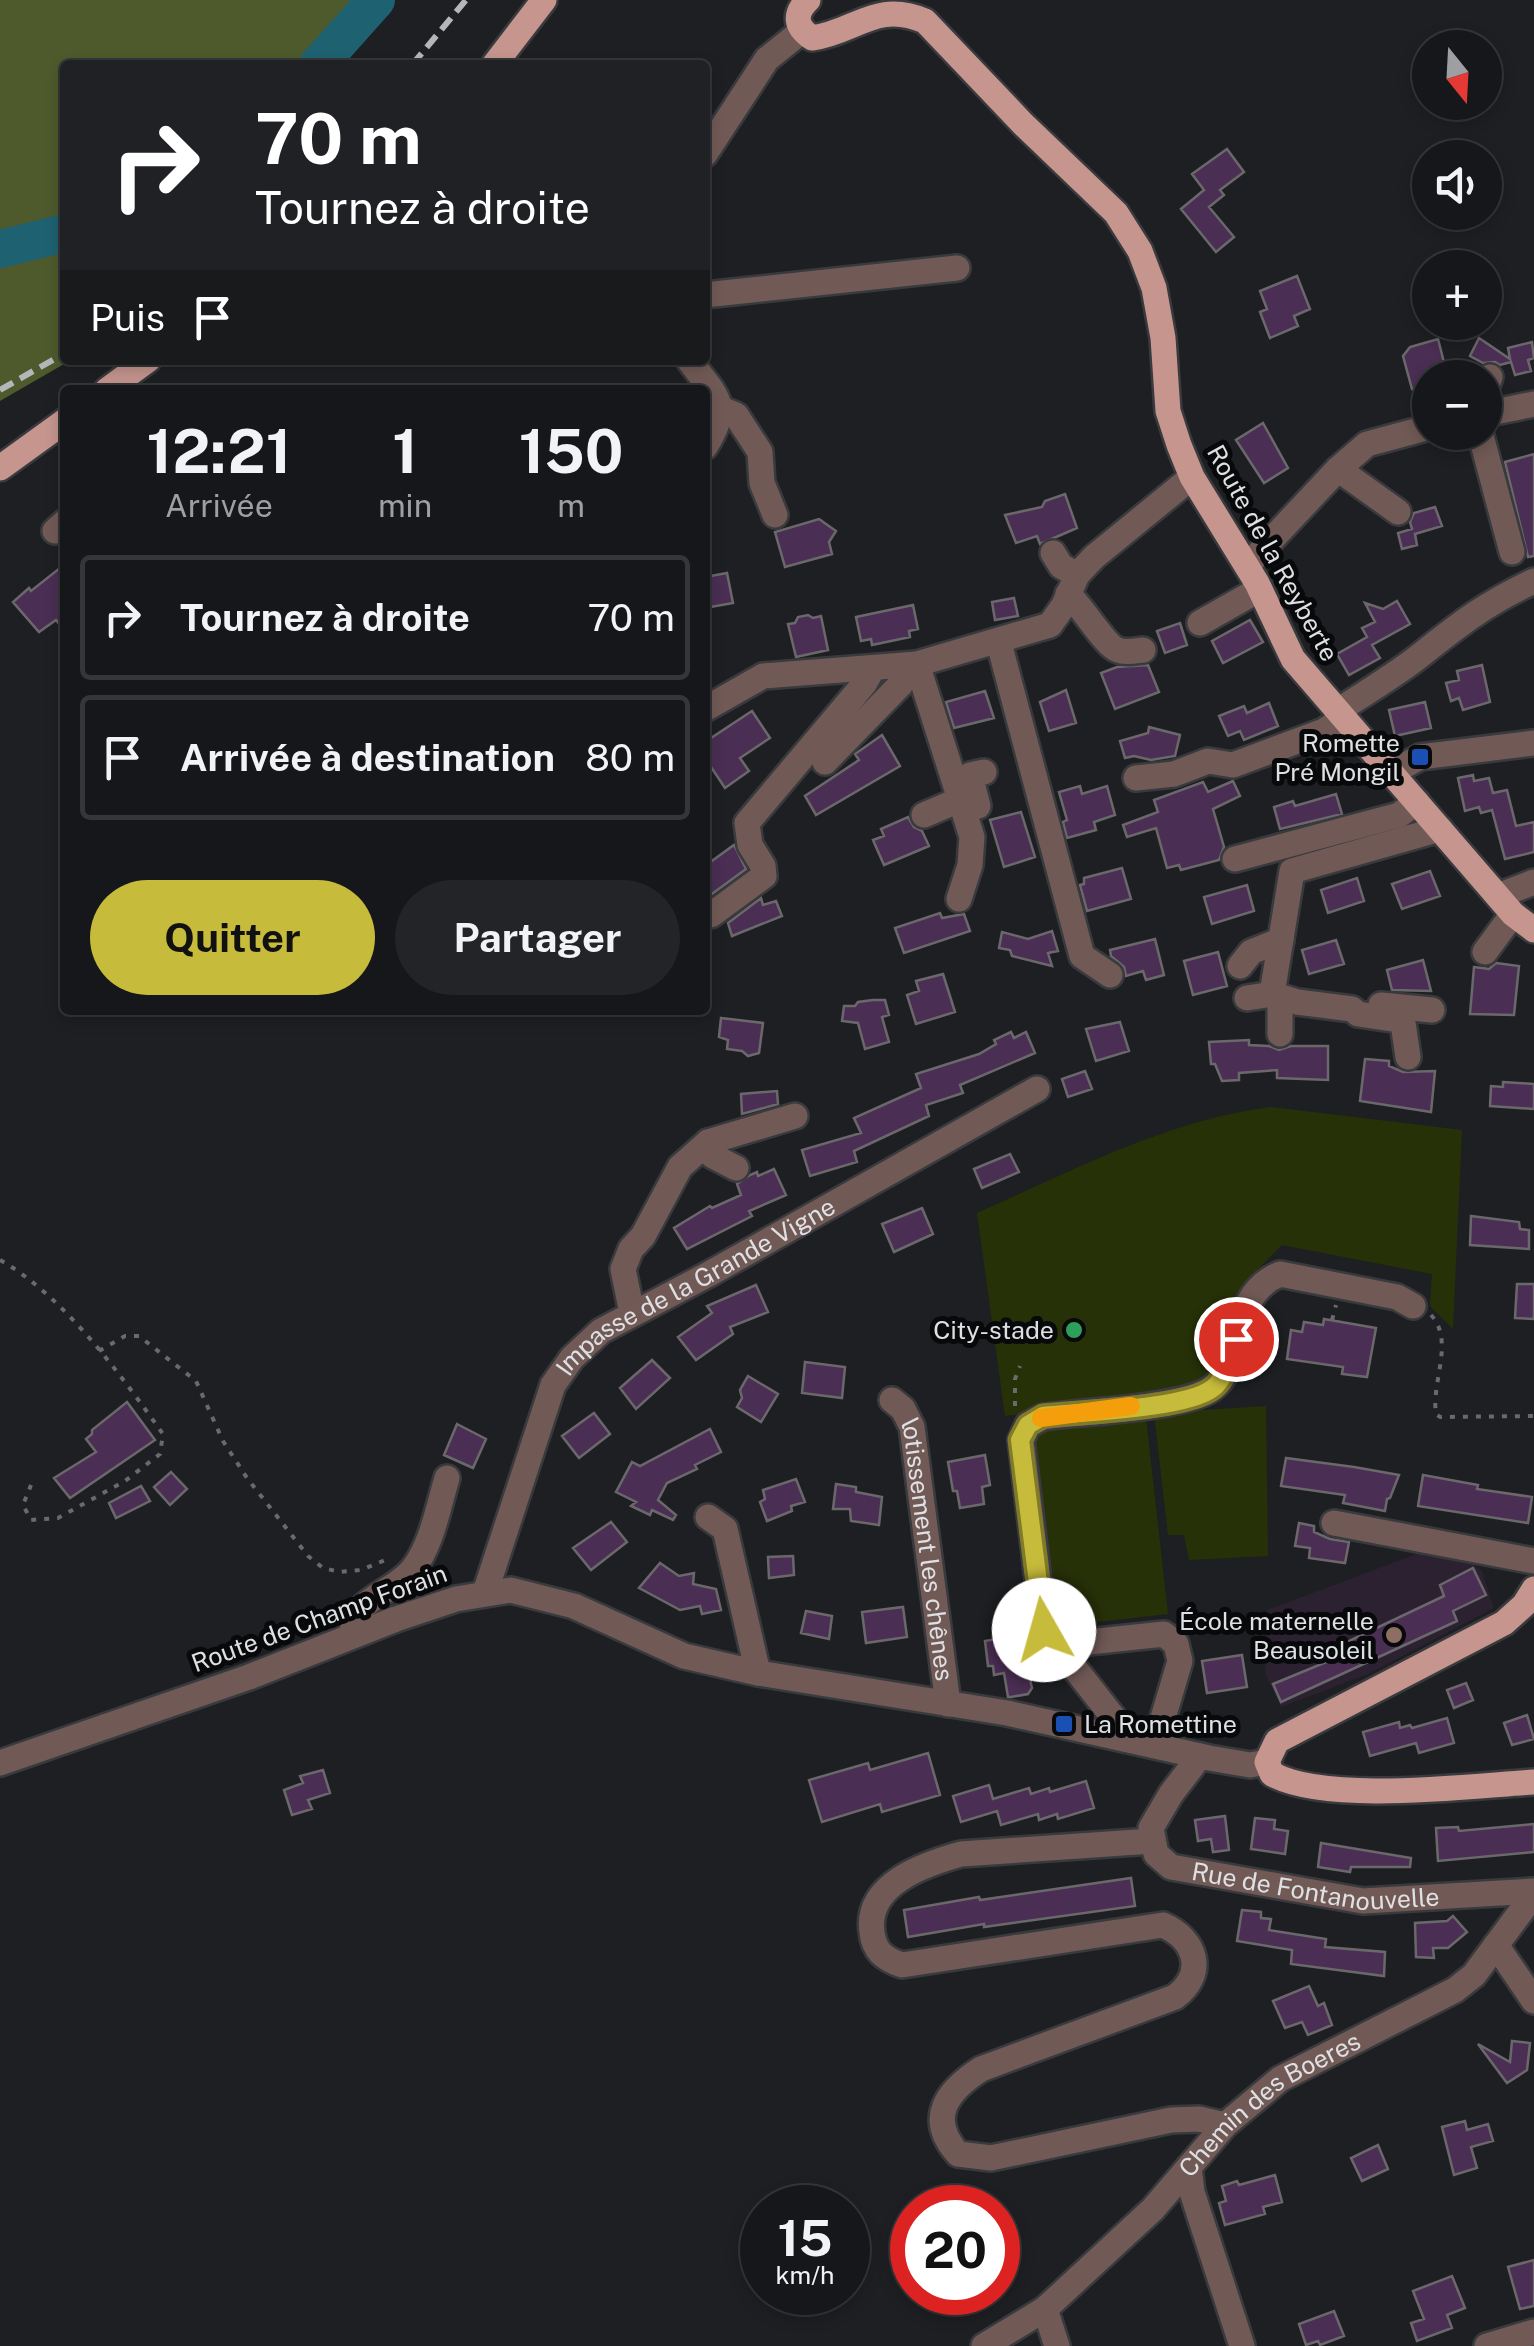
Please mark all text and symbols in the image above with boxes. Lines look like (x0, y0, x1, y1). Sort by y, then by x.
north arrow (1412, 30, 1502, 120)
map controls (1412, 30, 1502, 450)
text: 70 m (255, 97, 422, 180)
icon: right (90, 100, 220, 230)
button: sound (1412, 140, 1502, 230)
text: Tournez à droite (255, 181, 590, 234)
button: + (1412, 250, 1502, 340)
icon: arrive (185, 290, 240, 345)
text: Puis (90, 295, 165, 340)
button: − (1412, 360, 1502, 450)
text: 12:21 (146, 416, 291, 487)
text: 1 (392, 416, 418, 487)
text: 150 (519, 416, 623, 487)
street label: Route de la Reyberte (1201, 440, 1345, 666)
text: Arrivée (165, 487, 273, 524)
text: min (378, 487, 432, 524)
text: m (557, 487, 585, 524)
icon: right (95, 590, 150, 645)
text: Tournez à droite (180, 595, 470, 640)
text: 70 m (588, 595, 675, 640)
place label: Romette Pré Mongil (1274, 728, 1400, 787)
icon: arrive (95, 730, 150, 785)
text: Arrivée à destination (180, 735, 555, 780)
text: 80 m (585, 735, 675, 780)
marker: Romette Pré Mongil (1409, 746, 1431, 768)
button: Quitter (90, 880, 375, 995)
button: Partager (395, 880, 680, 995)
street label: Impasse de la Grande Vigne (549, 1191, 840, 1381)
pin (1194, 1297, 1279, 1382)
icon: arrive (1209, 1312, 1264, 1367)
place label: City-stade (933, 1315, 1054, 1345)
marker: City-stade (1063, 1319, 1085, 1341)
street label: lotissement les chênes (895, 1413, 960, 1682)
street label: Route de Champ Forain (187, 1558, 451, 1678)
position arrow (992, 1578, 1096, 1682)
place label: École maternelle Beausoleil (1179, 1606, 1374, 1665)
marker: École maternelle Beausoleil (1383, 1624, 1405, 1646)
place label: La Romettine (1084, 1709, 1237, 1739)
marker: La Romettine (1053, 1713, 1075, 1735)
street label: Rue de Fontanouvelle (1190, 1856, 1440, 1917)
street label: Chemin des Boeres (1172, 2026, 1365, 2183)
speed limit sign: 20 (890, 2185, 1020, 2315)
text: 15 (777, 2208, 833, 2267)
text: km/h (776, 2260, 834, 2290)

